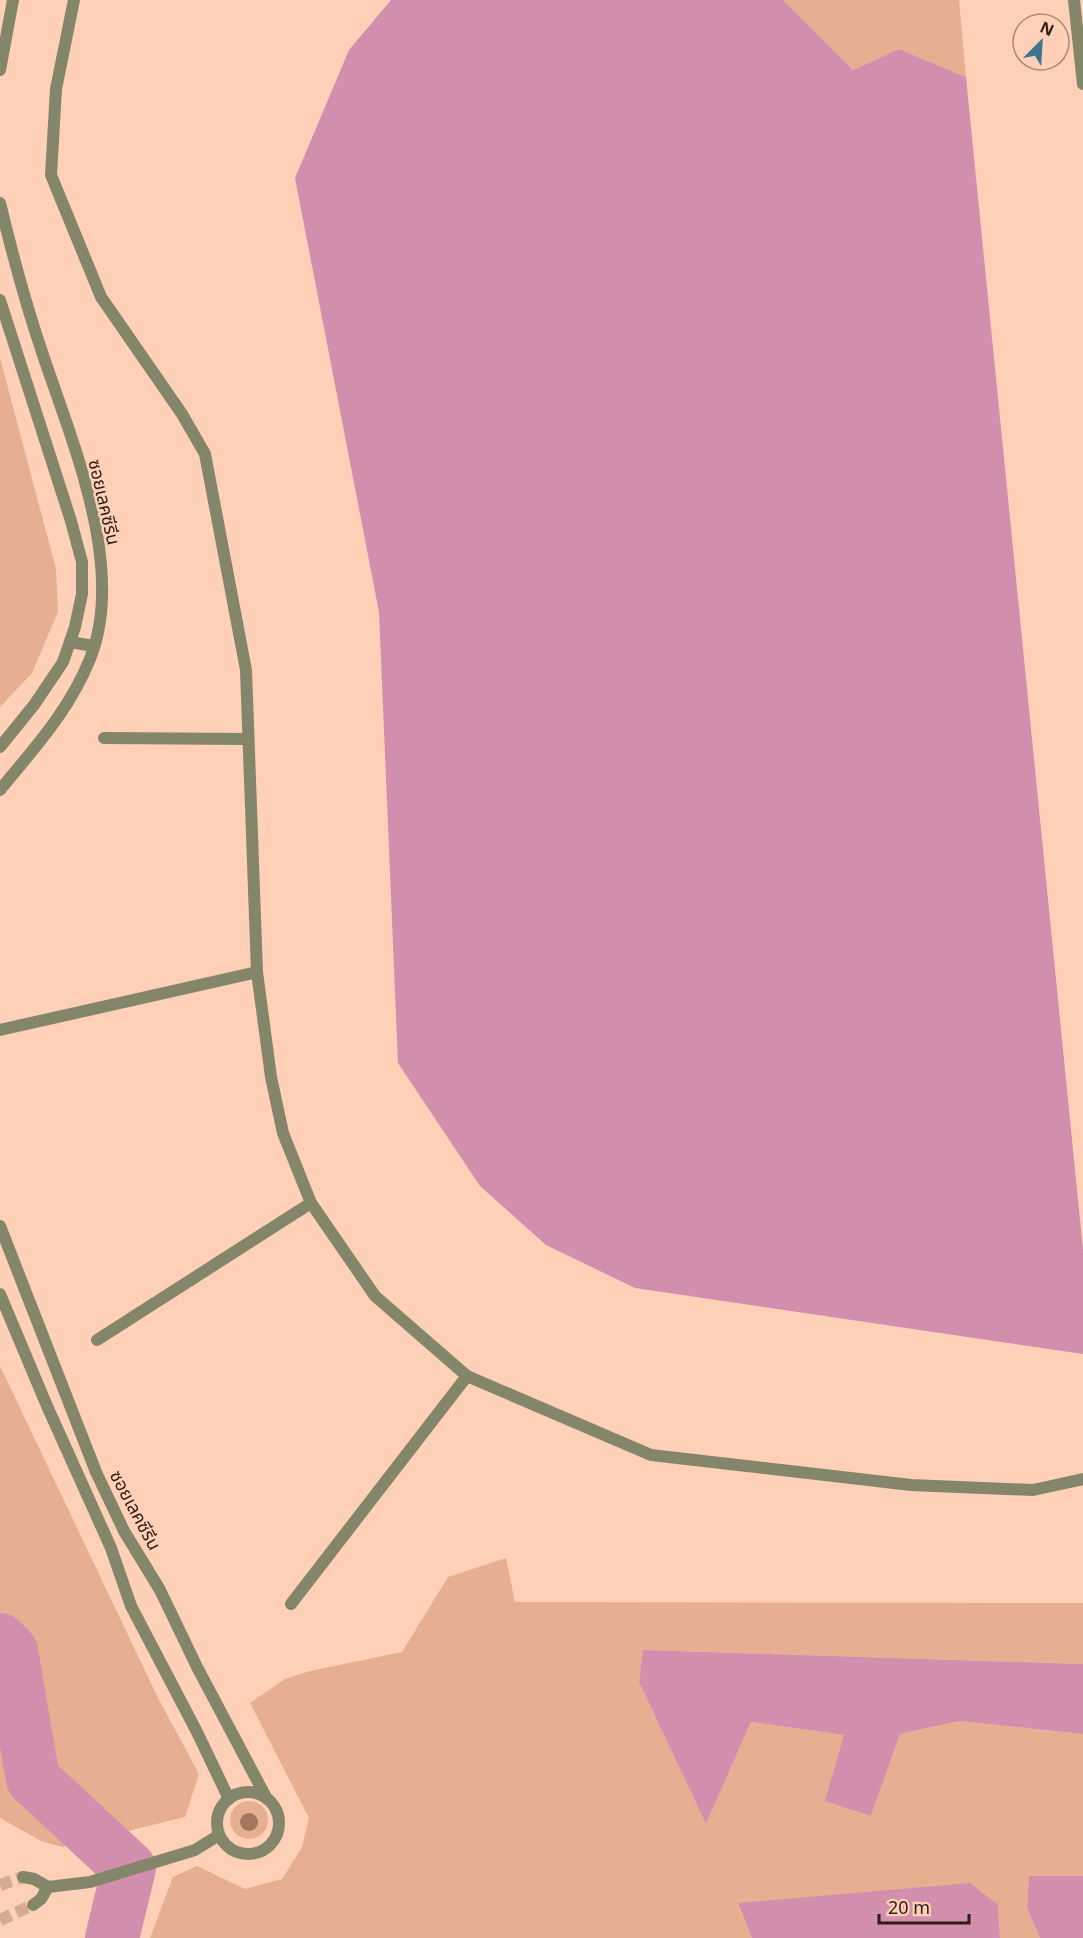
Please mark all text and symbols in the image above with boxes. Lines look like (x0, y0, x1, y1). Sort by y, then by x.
north arrow (1011, 12, 1071, 72)
text: N (1037, 16, 1058, 41)
street label: ซอยเลคซีรีน (83, 457, 127, 547)
street label: ซอยเลคซีรีน (105, 1466, 167, 1554)
scale bar (879, 1887, 969, 1925)
text: 20 m (888, 1895, 930, 1919)

